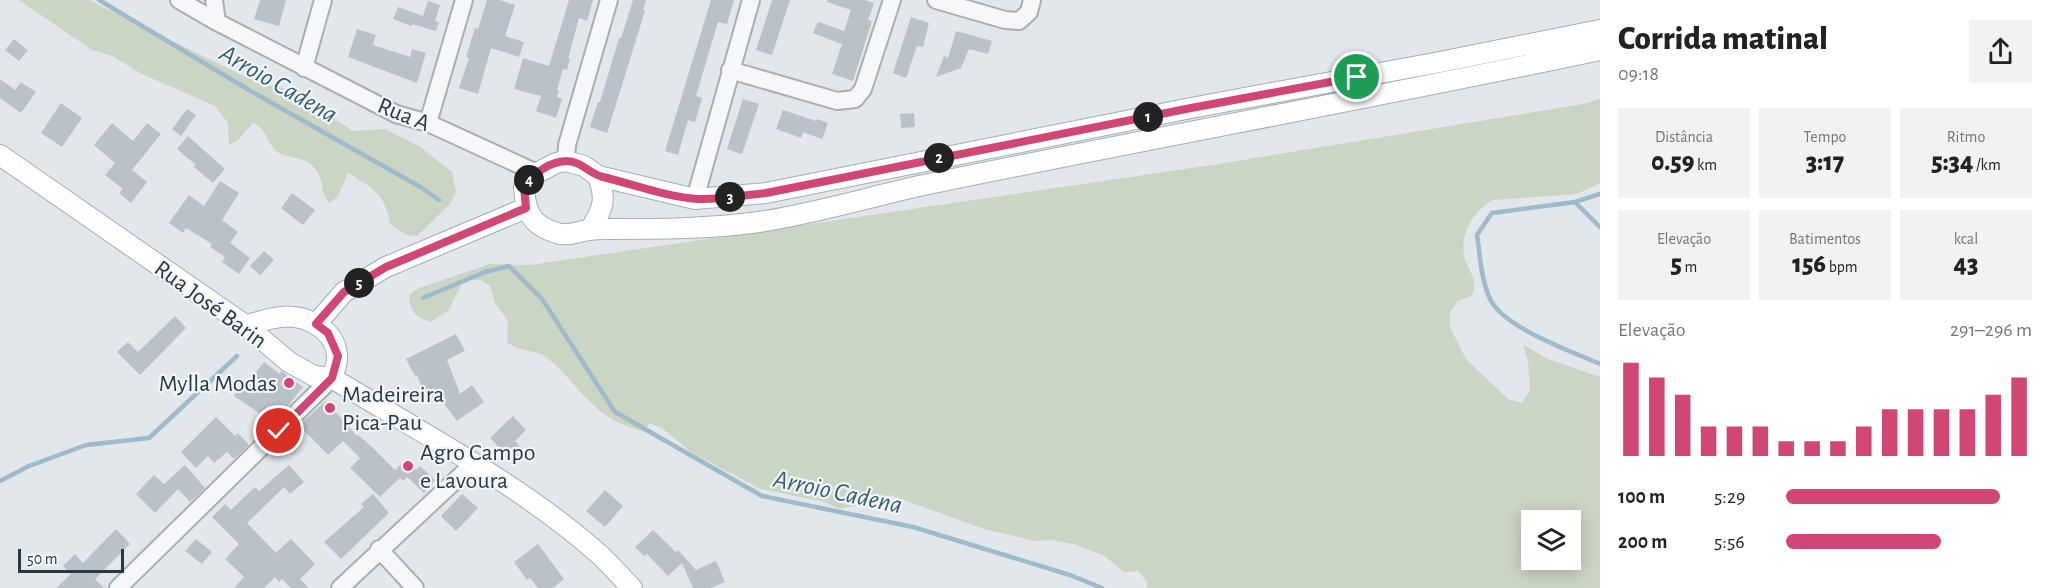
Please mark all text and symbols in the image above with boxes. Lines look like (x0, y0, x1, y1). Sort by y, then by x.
button: share (1969, 20, 2032, 83)
text: Corrida matinal (1618, 23, 1828, 56)
water label: Arroio Cadena (215, 39, 342, 128)
pin (1331, 51, 1382, 102)
icon: arrive (1340, 60, 1373, 93)
text: 09:18 (1618, 64, 1659, 84)
street label: Rua A (374, 94, 433, 136)
pin: 1 (1133, 102, 1163, 132)
text: 1 (1145, 109, 1151, 125)
text: Distância (1655, 129, 1713, 145)
text: Tempo (1804, 129, 1846, 145)
text: Ritmo (1947, 129, 1985, 145)
pin: 2 (924, 143, 954, 173)
text: 0.59 (1651, 149, 1694, 175)
text: 3:17 (1806, 149, 1844, 175)
text: 5:34 (1931, 149, 1973, 175)
text: 2 (935, 150, 943, 166)
text: km (1694, 157, 1717, 173)
text: /km (1973, 157, 2001, 173)
pin: 4 (514, 165, 544, 195)
text: 4 (525, 172, 533, 188)
pin: 3 (715, 182, 745, 212)
text: 3 (727, 189, 733, 205)
text: Elevação (1657, 231, 1711, 247)
text: Batimentos (1789, 231, 1861, 247)
text: kcal (1954, 231, 1978, 247)
text: 5 (1671, 251, 1682, 277)
text: 156 (1792, 251, 1826, 277)
text: 43 (1954, 251, 1978, 277)
street label: Rua José Barin (150, 256, 271, 353)
text: m (1682, 259, 1697, 275)
text: bpm (1826, 259, 1858, 275)
pin: 5 (344, 268, 374, 298)
text: 5 (356, 275, 362, 291)
text: Elevação (1618, 320, 1686, 340)
text: 291–296 m (1950, 320, 2032, 340)
place label: Mylla Modas (159, 372, 277, 396)
marker: Mylla Modas (282, 376, 296, 390)
place label: Madeireira Pica-Pau (342, 383, 444, 435)
marker: Madeireira Pica-Pau (323, 401, 337, 415)
pin (253, 405, 304, 456)
icon: check (262, 414, 295, 447)
place label: Agro Campo e Lavoura (420, 441, 536, 493)
marker: Agro Campo e Lavoura (401, 459, 415, 473)
water label: Arroio Cadena (770, 465, 904, 518)
text: 100 m (1618, 487, 1665, 507)
text: 5:29 (1714, 487, 1745, 507)
map controls (1521, 510, 1581, 570)
button: layers (1521, 510, 1581, 570)
text: 200 m (1618, 532, 1667, 552)
text: 5:56 (1714, 532, 1745, 552)
scale bar (18, 546, 124, 574)
text: 50 m (27, 551, 58, 567)

